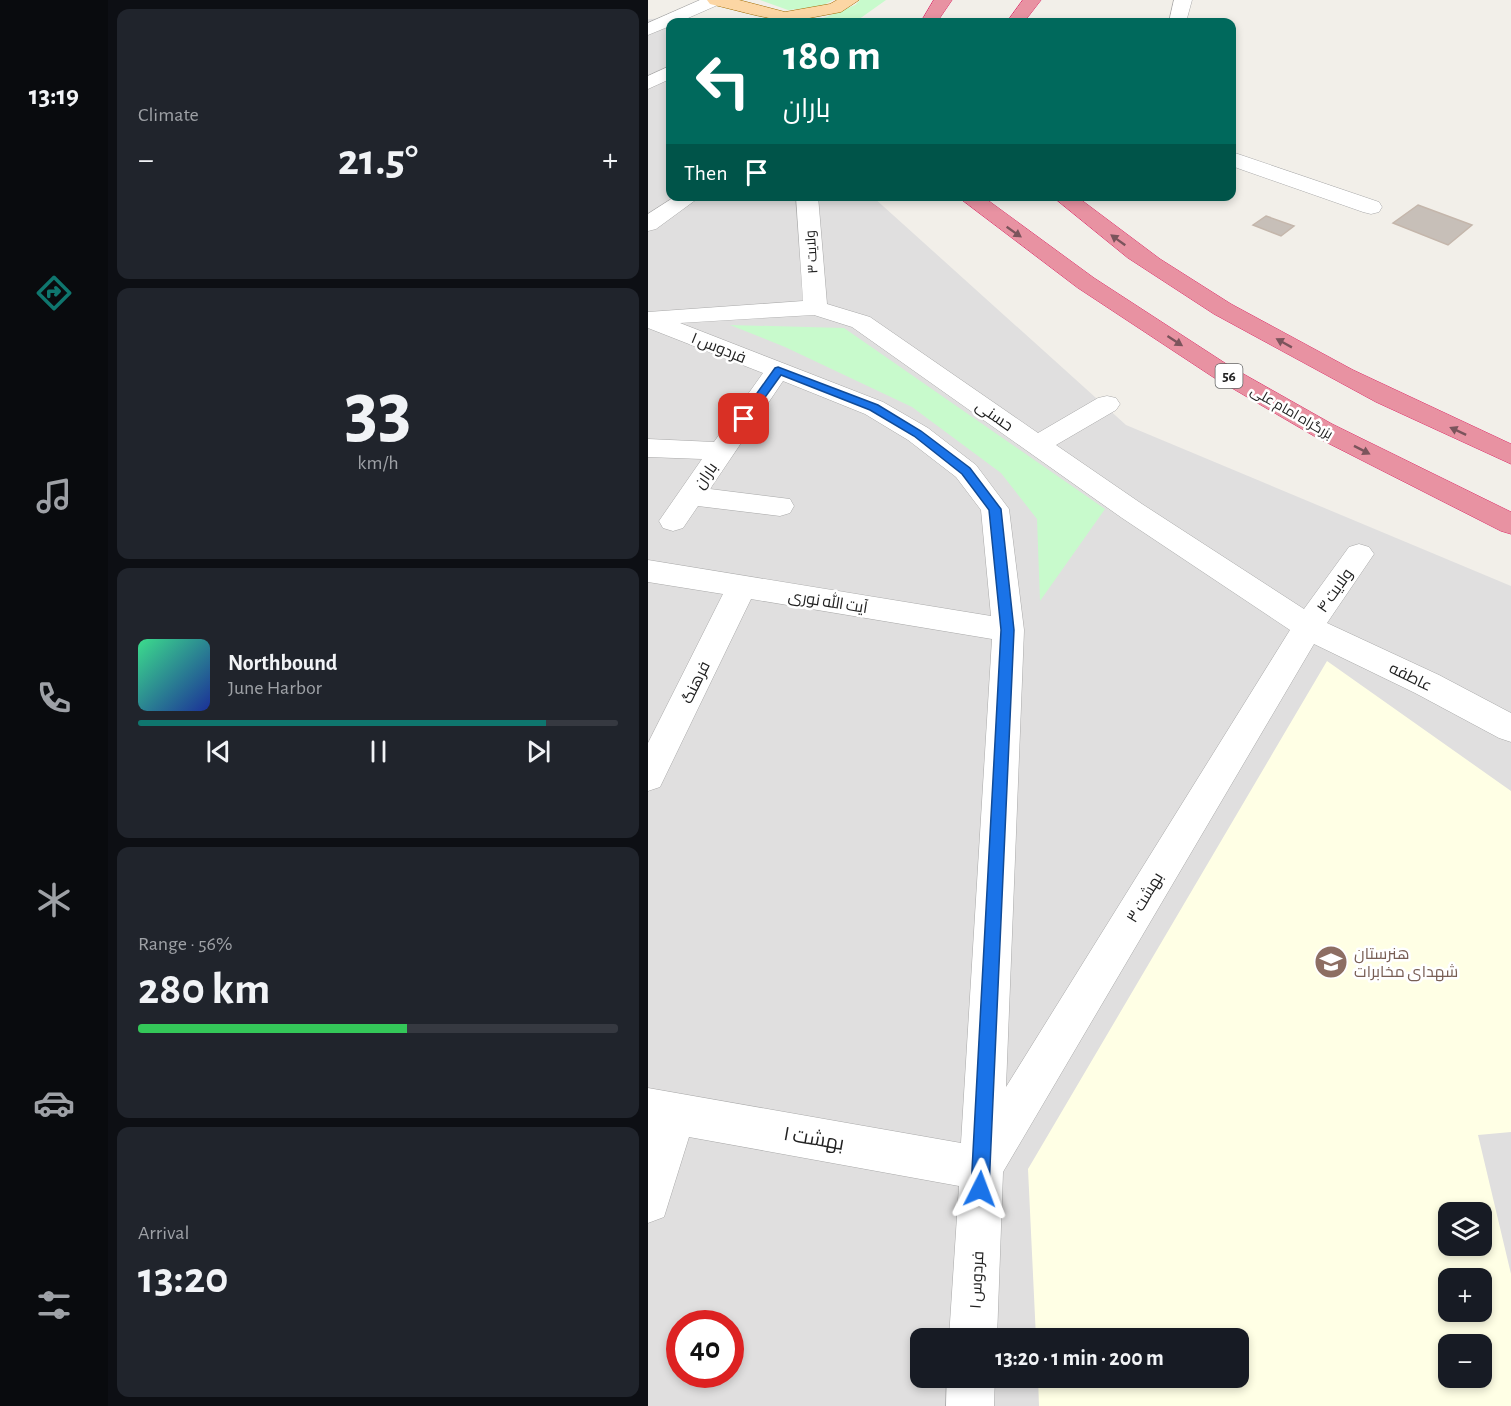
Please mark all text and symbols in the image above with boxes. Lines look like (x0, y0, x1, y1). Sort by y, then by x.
text: 180 m (783, 35, 881, 77)
icon: left (684, 42, 762, 120)
text: 13:19 (29, 82, 79, 109)
text: باران (783, 95, 831, 122)
text: Climate (138, 105, 199, 125)
text: 21.5° (338, 138, 418, 183)
text: − (138, 144, 154, 177)
text: + (602, 144, 618, 177)
icon: arrive (740, 156, 773, 189)
text: Then (684, 162, 728, 184)
one-way arrow (1005, 226, 1021, 238)
street label: ولایت ۳ (803, 230, 821, 274)
one-way arrow (1111, 234, 1127, 246)
icon: directions (33, 272, 75, 314)
street label: فردوس ۱ (688, 330, 748, 368)
one-way arrow (1167, 335, 1183, 346)
one-way arrow (1275, 338, 1292, 348)
road number: 56 (1216, 364, 1242, 388)
text: 33 (344, 373, 412, 451)
street label: بزرگراه امام علی (1247, 384, 1335, 444)
pin (718, 393, 769, 444)
street label: حسنی (972, 397, 1016, 436)
icon: arrive (727, 402, 760, 435)
one-way arrow (1449, 426, 1466, 435)
one-way arrow (1353, 445, 1370, 454)
text: km/h (357, 453, 399, 473)
street label: باران (691, 459, 722, 493)
icon: music (33, 475, 75, 517)
street label: ولایت ۴ (1314, 566, 1356, 616)
street label: آیت الله نوری (787, 585, 870, 618)
text: Northbound (228, 652, 337, 674)
street label: فرهنگ (679, 659, 714, 707)
street label: عاطفه (1387, 660, 1435, 694)
icon: phone (33, 677, 75, 719)
text: June Harbor (228, 678, 322, 698)
icon: previous (202, 735, 235, 768)
icon: pause (362, 735, 395, 768)
icon: next (522, 735, 555, 768)
street label: بهشت ۳ (1123, 869, 1168, 926)
icon: climate (33, 879, 75, 921)
text: Range · 56% (138, 934, 232, 954)
school or university icon: هنرستان شهدای مخابرات (1313, 944, 1349, 980)
place label: هنرستان شهدای مخابرات (1354, 946, 1458, 982)
text: 280 km (138, 967, 270, 1012)
icon: car (33, 1082, 75, 1124)
street label: بهشت ۱ (781, 1124, 846, 1156)
position arrow (948, 1157, 1012, 1221)
map controls (1438, 1202, 1492, 1388)
button: layers (1438, 1202, 1492, 1256)
text: Arrival (138, 1223, 189, 1243)
street label: فردوس ۱ (967, 1251, 989, 1310)
text: 13:20 (138, 1256, 229, 1301)
button: + (1438, 1268, 1492, 1322)
icon: filters (33, 1284, 75, 1326)
speed limit sign: 40 (666, 1310, 744, 1388)
button: − (1438, 1334, 1492, 1388)
text: 13:20 · 1 min · 200 m (995, 1347, 1164, 1369)

